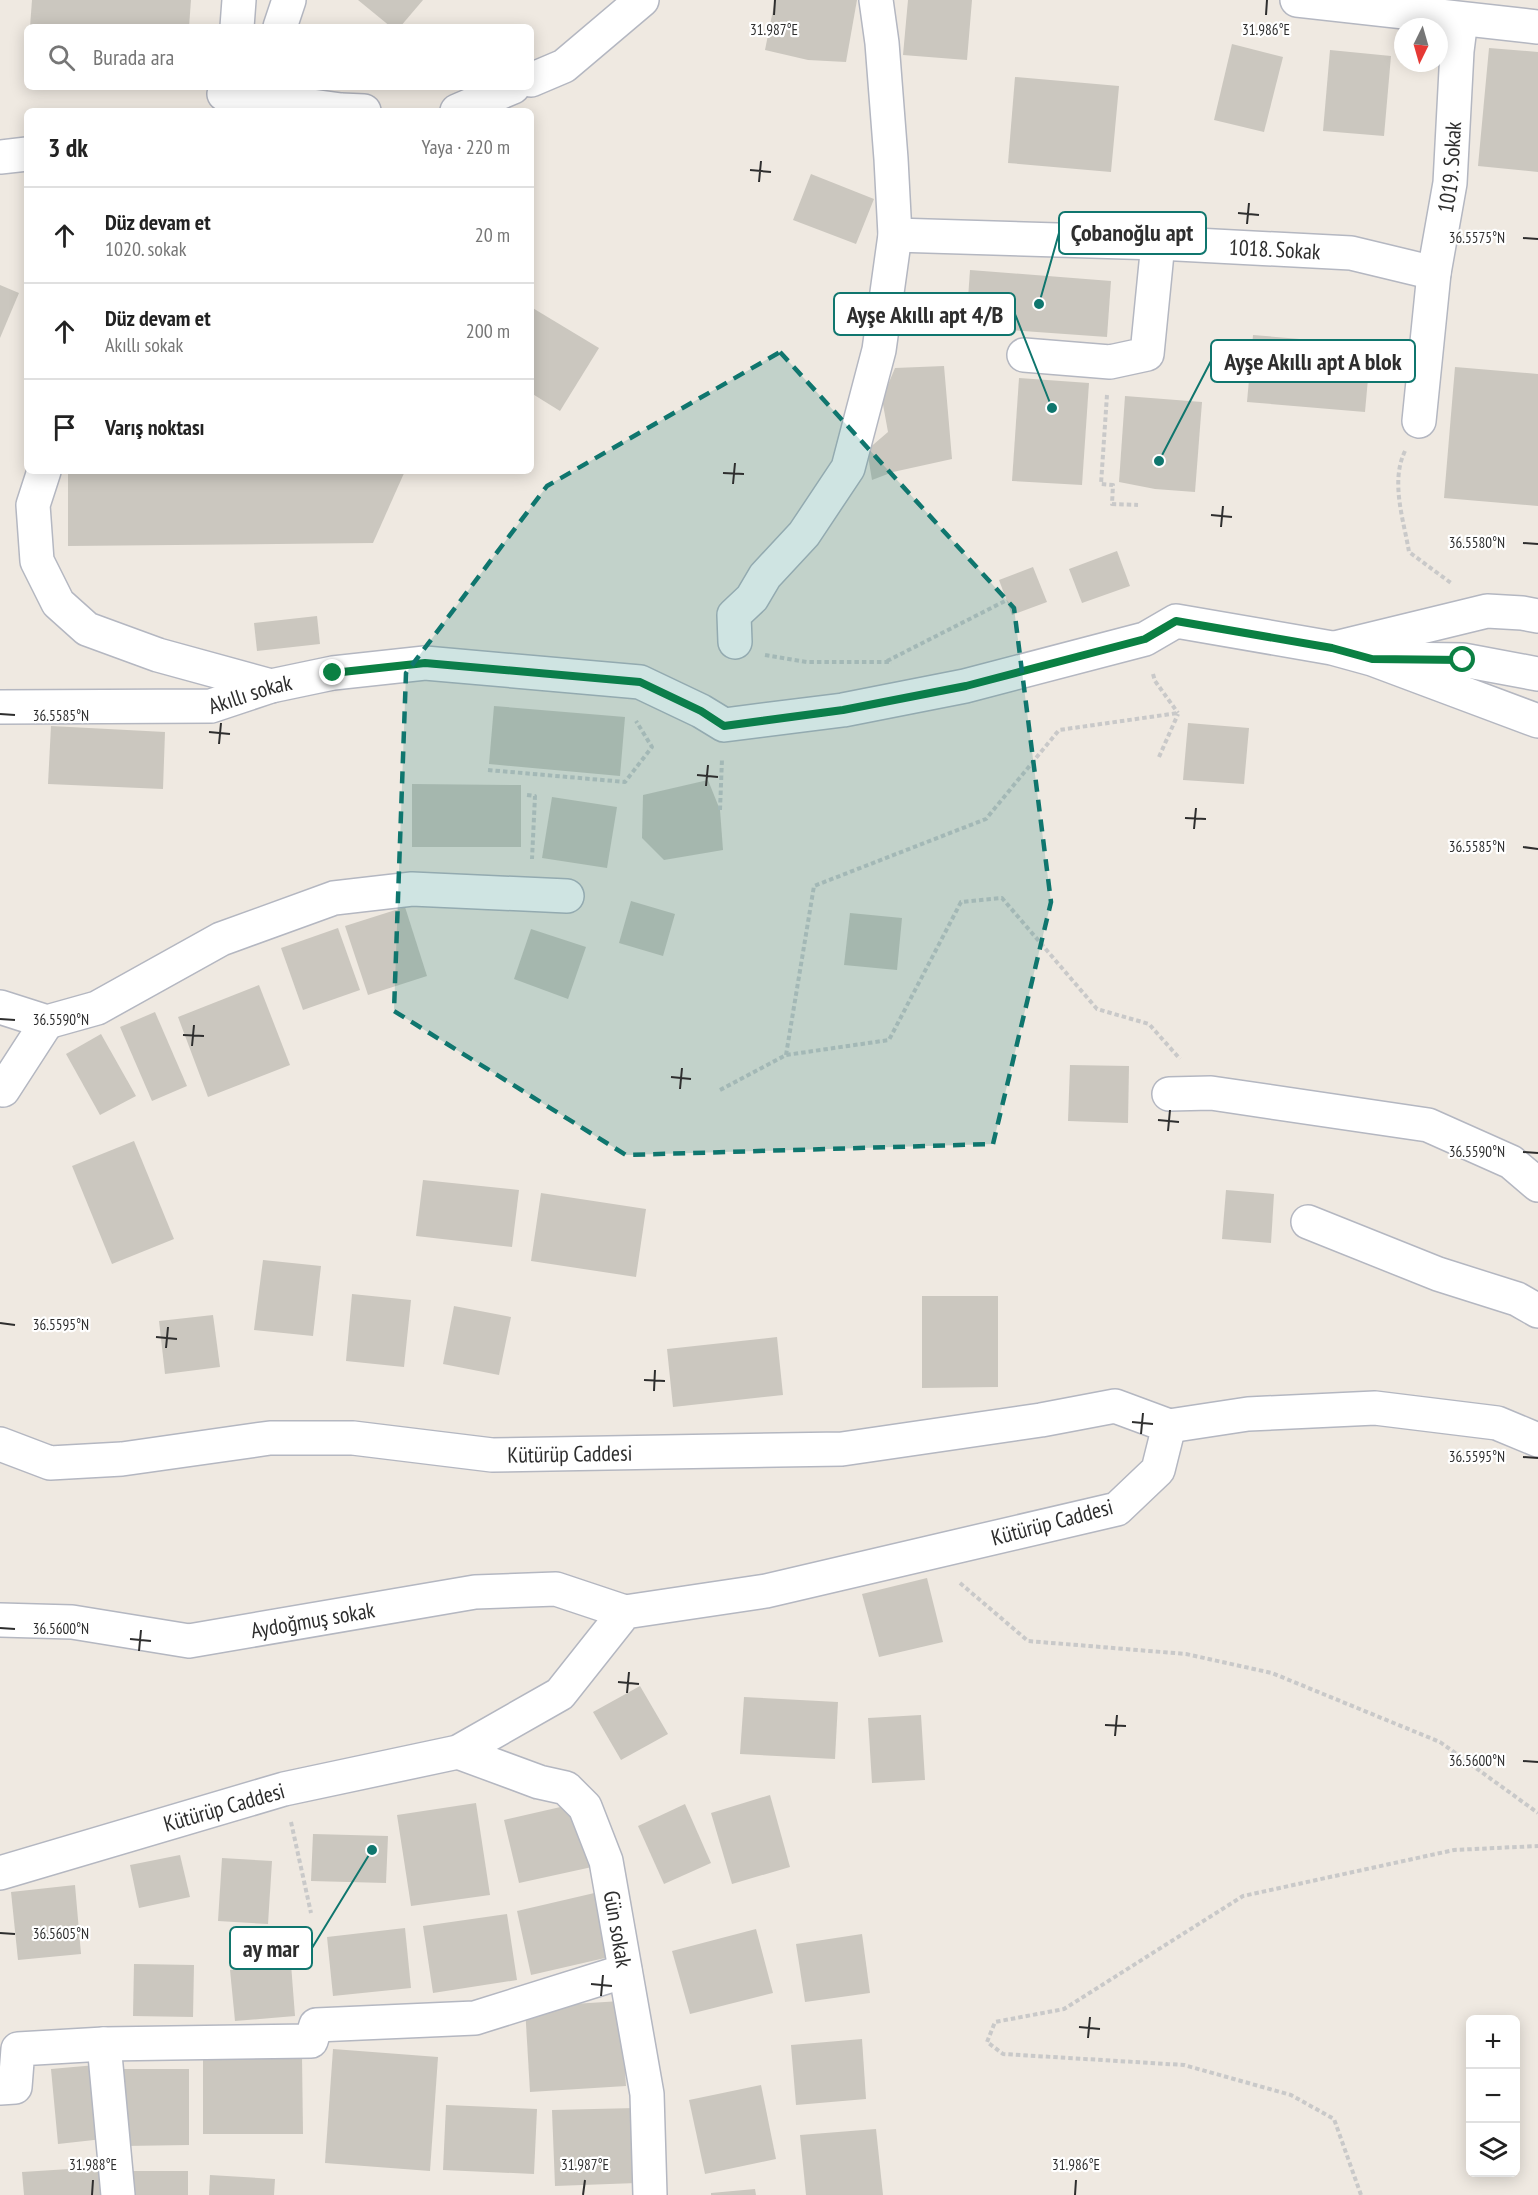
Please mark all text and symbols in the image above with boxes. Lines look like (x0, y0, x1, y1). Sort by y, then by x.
north arrow (1394, 18, 1448, 72)
text: 31.987°E (750, 20, 798, 39)
text: 31.986°E (1242, 20, 1290, 39)
search box (24, 24, 534, 90)
icon: search (45, 41, 78, 74)
text: Burada ara (93, 43, 174, 71)
street label: 1019. Sokak (1431, 120, 1467, 215)
text: 3 dk (48, 131, 88, 164)
text: Yaya · 220 m (422, 134, 510, 160)
text: Düz devam et (105, 208, 211, 236)
callout: Çobanoğlu apt (1059, 212, 1206, 254)
text: Çobanoğlu apt (1071, 217, 1193, 248)
icon: ahead (48, 219, 81, 252)
text: 20 m (475, 222, 510, 248)
text: 36.5575°N (1449, 228, 1505, 247)
street label: 1018. Sokak (1228, 233, 1322, 265)
text: 1020. sokak (105, 236, 186, 262)
callout: Ayşe Akıllı apt 4/B (834, 293, 1015, 335)
text: Ayşe Akıllı apt 4/B (846, 299, 1004, 330)
text: Düz devam et (105, 304, 211, 332)
icon: ahead (48, 315, 81, 348)
text: 200 m (466, 318, 510, 344)
text: Akıllı sokak (105, 332, 183, 358)
callout: Ayşe Akıllı apt A blok (1211, 340, 1415, 382)
text: Ayşe Akıllı apt A blok (1223, 346, 1402, 377)
icon: arrive (48, 411, 81, 444)
text: Varış noktası (105, 413, 205, 441)
text: 36.5580°N (1449, 533, 1505, 552)
route start (1449, 646, 1475, 672)
route end (319, 659, 345, 685)
street label: Akıllı sokak (205, 668, 295, 720)
text: 36.5585°N (33, 706, 89, 725)
text: 36.5585°N (1449, 837, 1505, 856)
text: 36.5590°N (33, 1010, 89, 1029)
text: 36.5590°N (1449, 1142, 1505, 1161)
text: 36.5595°N (33, 1315, 89, 1334)
street label: Kütürüp Caddesi (507, 1439, 633, 1469)
text: 36.5595°N (1449, 1447, 1505, 1466)
street label: Kütürüp Caddesi (988, 1492, 1116, 1552)
street label: Aydoğmuş sokak (248, 1595, 377, 1644)
text: 36.5600°N (33, 1619, 89, 1638)
text: 36.5600°N (1449, 1751, 1505, 1770)
street label: Kütürüp Caddesi (160, 1776, 288, 1838)
street label: Gün sokak (597, 1888, 639, 1970)
text: 36.5605°N (33, 1924, 89, 1943)
callout: ay mar (230, 1927, 312, 1969)
text: ay mar (243, 1933, 300, 1964)
map controls (1466, 2015, 1520, 2177)
button: + (1466, 2015, 1520, 2069)
button: − (1466, 2069, 1520, 2123)
button: layers (1466, 2123, 1520, 2177)
text: 31.988°E (69, 2155, 117, 2174)
text: 31.987°E (561, 2155, 609, 2174)
text: 31.986°E (1052, 2155, 1100, 2174)

